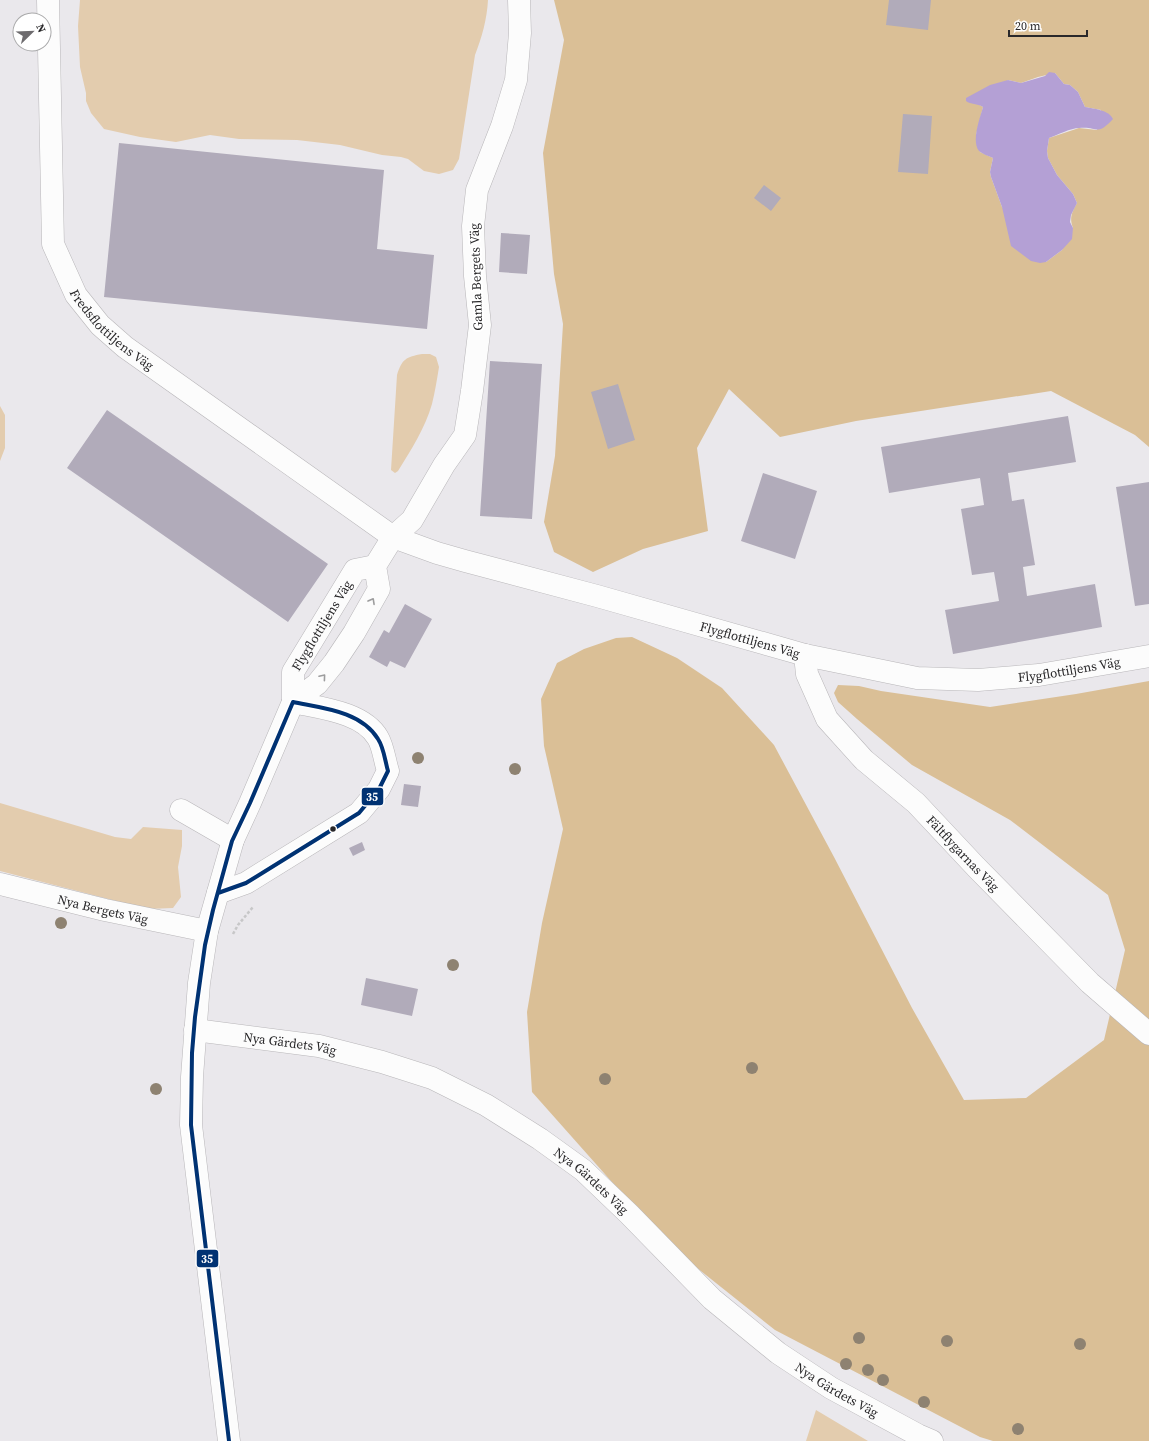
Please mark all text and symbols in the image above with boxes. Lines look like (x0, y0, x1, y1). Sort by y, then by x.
north arrow (12, 12, 52, 52)
scale bar (1009, 12, 1087, 38)
text: 20 m (1015, 18, 1041, 34)
text: N (32, 22, 49, 35)
street label: Gamla Bergets Väg (466, 223, 486, 331)
street label: Fredsflottiljens Väg (66, 286, 158, 374)
street label: Flygflottiljens Väg (287, 576, 356, 674)
one-way arrow (367, 598, 375, 605)
street label: Flygflottiljens Väg (698, 617, 803, 662)
street label: Flygflottiljens Väg (1017, 653, 1122, 685)
one-way arrow (318, 674, 325, 682)
line badge: 35 (361, 787, 384, 806)
text: 35 (366, 790, 378, 805)
street label: Fältflygarnas Väg (923, 812, 1004, 895)
unlabelled marker (328, 824, 338, 834)
street label: Nya Bergets Väg (56, 890, 150, 927)
street label: Nya Gärdets Väg (243, 1028, 339, 1059)
street label: Nya Gärdets Väg (551, 1143, 633, 1218)
line badge: 35 (196, 1249, 219, 1268)
text: 35 (201, 1252, 213, 1267)
street label: Nya Gärdets Väg (792, 1358, 882, 1421)

